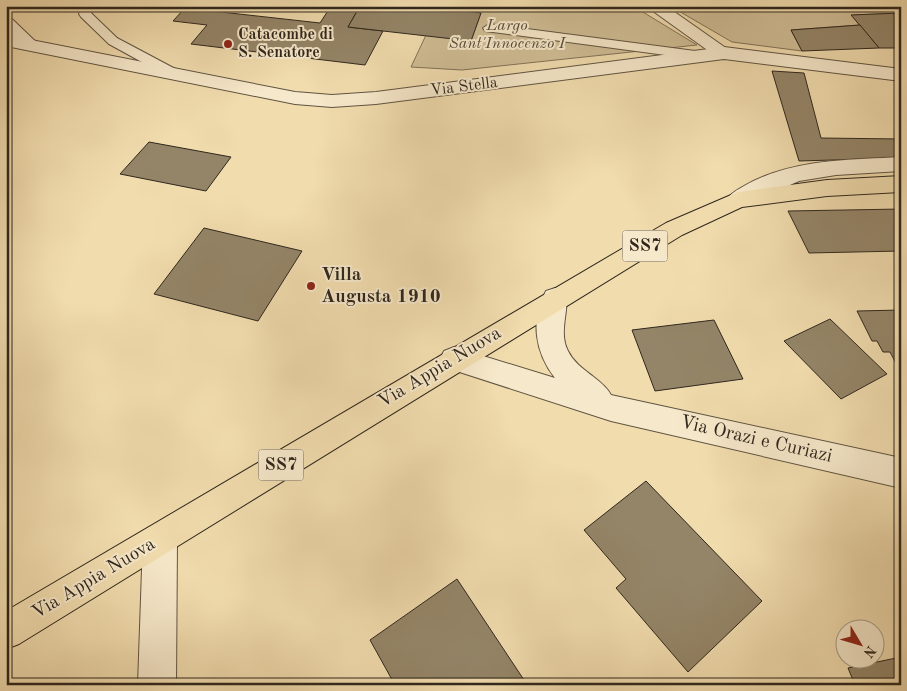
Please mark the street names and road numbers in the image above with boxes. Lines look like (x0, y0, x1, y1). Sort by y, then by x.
street label: Via Stella (429, 75, 499, 99)
road number: SS7 (622, 230, 668, 262)
street label: Via Appia Nuova (375, 324, 505, 412)
street label: Via Orazi e Curiazi (678, 413, 834, 467)
road number: SS7 (258, 450, 304, 480)
street label: Via Appia Nuova (29, 535, 159, 623)

